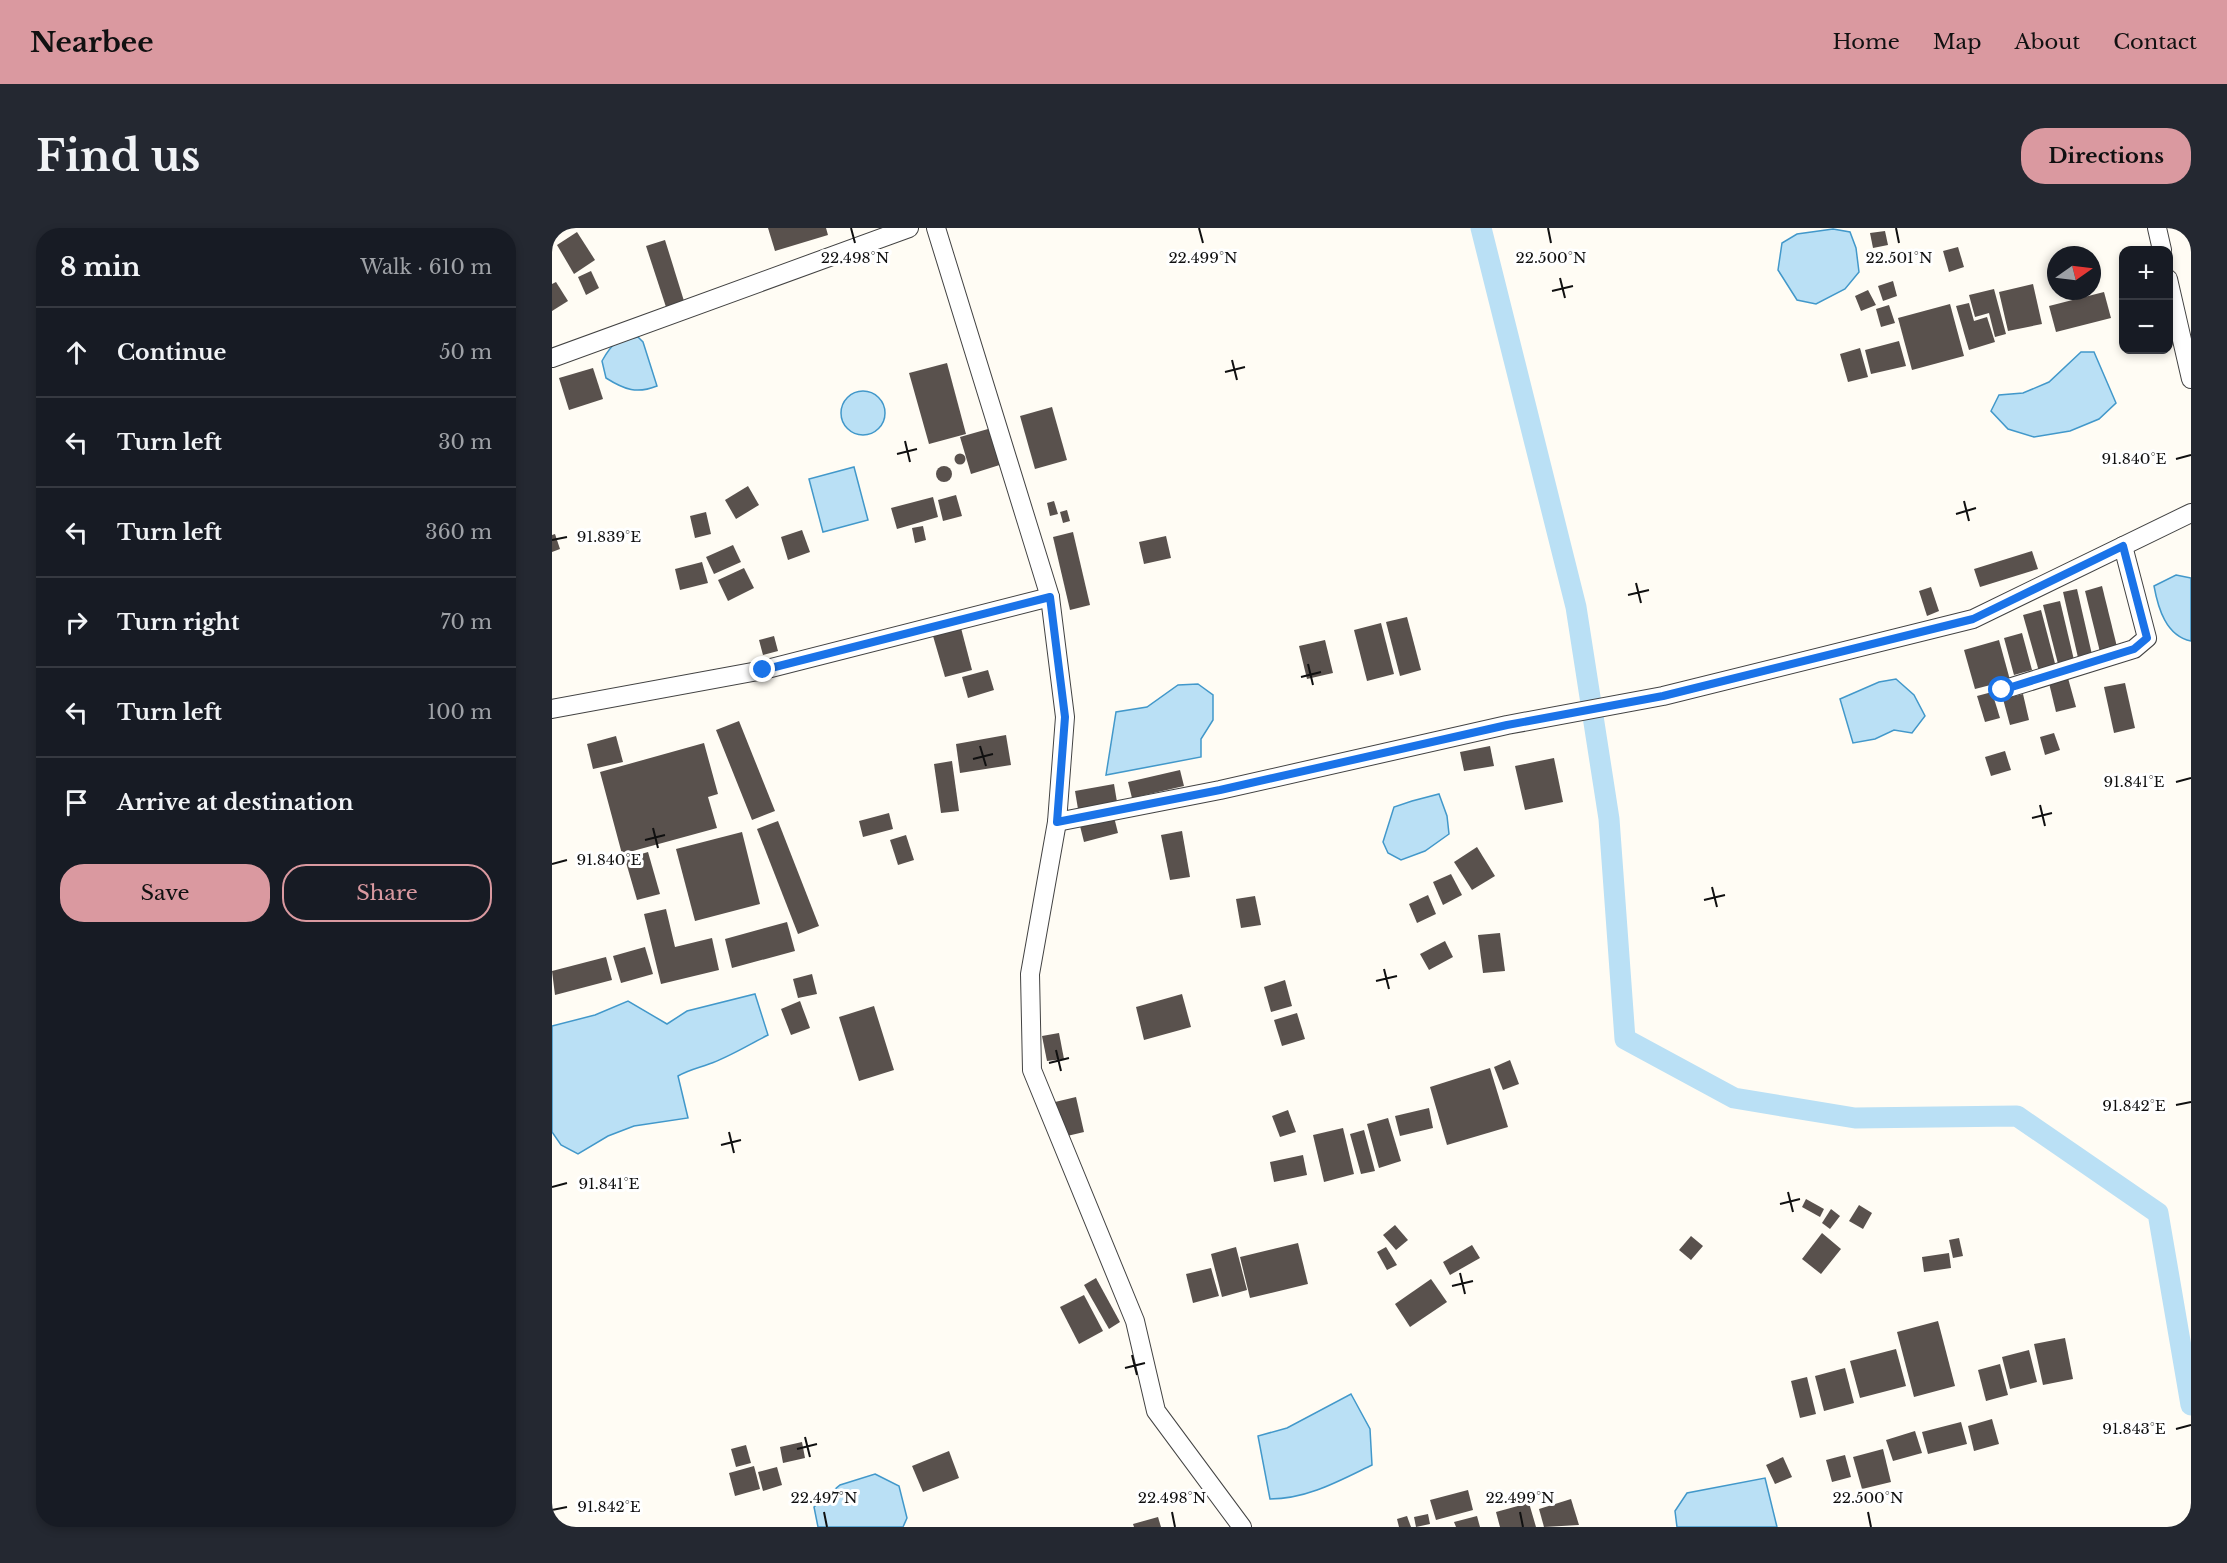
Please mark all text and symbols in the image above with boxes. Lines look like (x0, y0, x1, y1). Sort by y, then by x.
text: Nearbee (30, 25, 154, 60)
text: Home (1833, 29, 1900, 55)
text: Map (1933, 29, 1981, 55)
text: About (2014, 29, 2080, 55)
text: Contact (2113, 29, 2197, 55)
button: Directions (2021, 128, 2191, 184)
text: Find us (36, 130, 200, 182)
north arrow (2047, 246, 2101, 300)
map controls (2119, 246, 2173, 354)
button: + (2119, 246, 2173, 300)
text: 22.498°N (821, 248, 889, 267)
text: 22.499°N (1168, 248, 1238, 267)
text: 22.500°N (1515, 248, 1587, 267)
text: 22.501°N (1865, 248, 1933, 267)
text: 8 min (60, 251, 140, 283)
text: Walk · 610 m (360, 255, 492, 279)
button: − (2119, 300, 2173, 354)
icon: ahead (60, 336, 93, 369)
text: Continue (117, 339, 226, 366)
text: 50 m (439, 340, 492, 364)
icon: left (60, 426, 93, 459)
text: Turn left (117, 429, 222, 456)
text: 30 m (438, 430, 492, 454)
text: 91.840°E (2102, 449, 2167, 468)
icon: left (60, 516, 93, 549)
text: Turn left (117, 519, 222, 546)
text: 360 m (425, 520, 492, 544)
text: 91.839°E (577, 527, 641, 546)
icon: right (60, 606, 93, 639)
text: Turn right (117, 609, 239, 636)
text: 70 m (440, 610, 492, 634)
route end (749, 656, 775, 682)
route start (1988, 676, 2014, 702)
icon: left (60, 696, 93, 729)
text: Turn left (117, 699, 222, 726)
text: 100 m (427, 700, 492, 724)
text: 91.841°E (2104, 772, 2165, 791)
icon: arrive (60, 786, 93, 819)
text: Arrive at destination (117, 789, 354, 816)
text: 91.840°E (577, 850, 642, 869)
button: Save (60, 864, 270, 922)
button: Share (282, 864, 492, 922)
text: 91.842°E (2102, 1096, 2166, 1115)
text: 91.841°E (579, 1174, 640, 1193)
text: 91.843°E (2102, 1419, 2166, 1438)
text: 22.497°N (790, 1488, 858, 1507)
text: 22.498°N (1138, 1488, 1206, 1507)
text: 22.499°N (1485, 1488, 1555, 1507)
text: 22.500°N (1832, 1488, 1904, 1507)
text: 91.842°E (577, 1497, 641, 1516)

